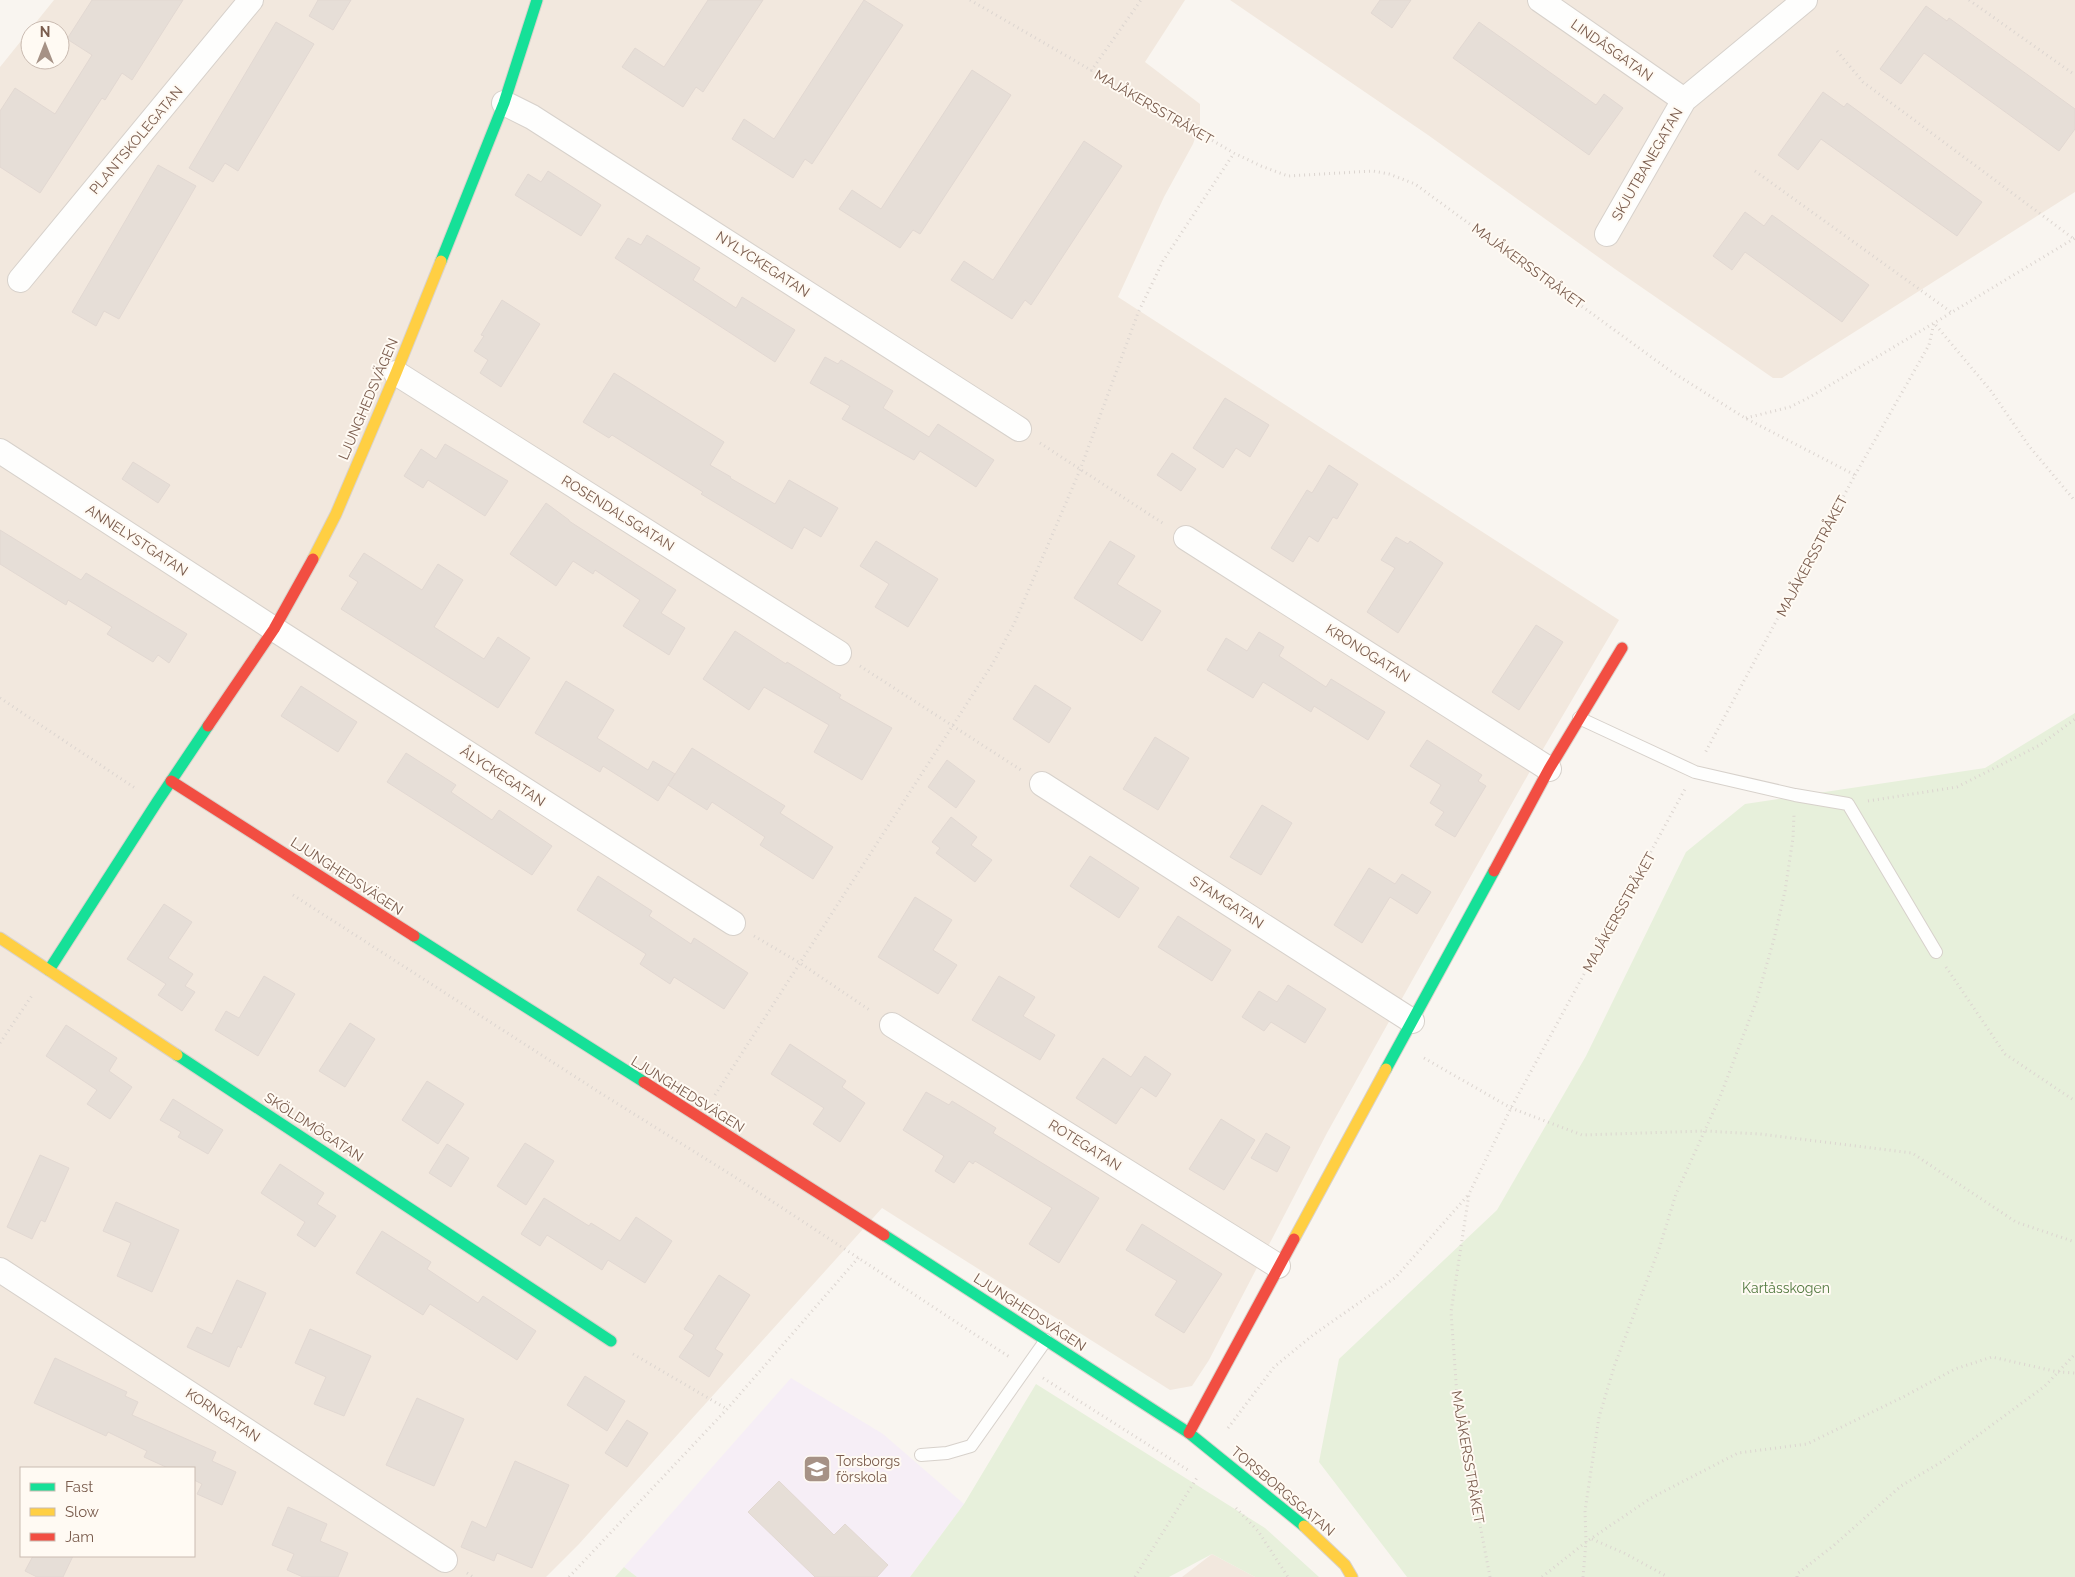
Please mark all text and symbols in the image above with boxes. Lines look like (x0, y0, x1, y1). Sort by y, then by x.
street label: LINDÅSGATAN (1568, 15, 1657, 84)
north arrow (20, 20, 70, 70)
text: N (40, 24, 50, 40)
street label: MAJÅKERSSTRÅKET (1092, 66, 1217, 148)
street label: PLANTSKOLEGATAN (86, 83, 186, 197)
street label: SKJUTBANEGATAN (1608, 105, 1686, 223)
street label: MAJÅKERSSTRÅKET (1469, 219, 1588, 312)
street label: NYLYCKEGATAN (713, 228, 813, 300)
street label: LJUNGHEDSVÄGEN (333, 335, 401, 462)
street label: ROSENDALSGATAN (559, 472, 677, 554)
street label: MAJÅKERSSTRÅKET (1772, 492, 1851, 619)
street label: ANNELYSTGATAN (83, 501, 191, 579)
street label: KRONOGATAN (1323, 621, 1413, 685)
street label: ÅLYCKEGATAN (458, 742, 549, 809)
street label: LJUNGHEDSVÄGEN (288, 832, 407, 918)
street label: MAJÅKERSSTRÅKET (1579, 848, 1659, 975)
street label: STAMGATAN (1187, 872, 1267, 932)
street label: LJUNGHEDSVÄGEN (628, 1051, 749, 1135)
street label: SKÖLDMÖGATAN (261, 1087, 368, 1165)
street label: ROTEGATAN (1046, 1116, 1124, 1174)
street label: LJUNGHEDSVÄGEN (971, 1268, 1090, 1354)
park label: Kartåsskogen (1742, 1280, 1830, 1296)
street label: KORNGATAN (183, 1385, 263, 1445)
street label: MAJÅKERSSTRÅKET (1448, 1389, 1489, 1525)
street label: TORSBORGSGATAN (1228, 1443, 1338, 1539)
place label: Torsborgs förskola (836, 1453, 900, 1485)
school or university icon: Torsborgs förskola (802, 1454, 832, 1484)
legend (20, 1467, 195, 1557)
text: Fast (65, 1478, 93, 1496)
text: Slow (65, 1503, 99, 1521)
text: Jam (65, 1528, 94, 1546)

